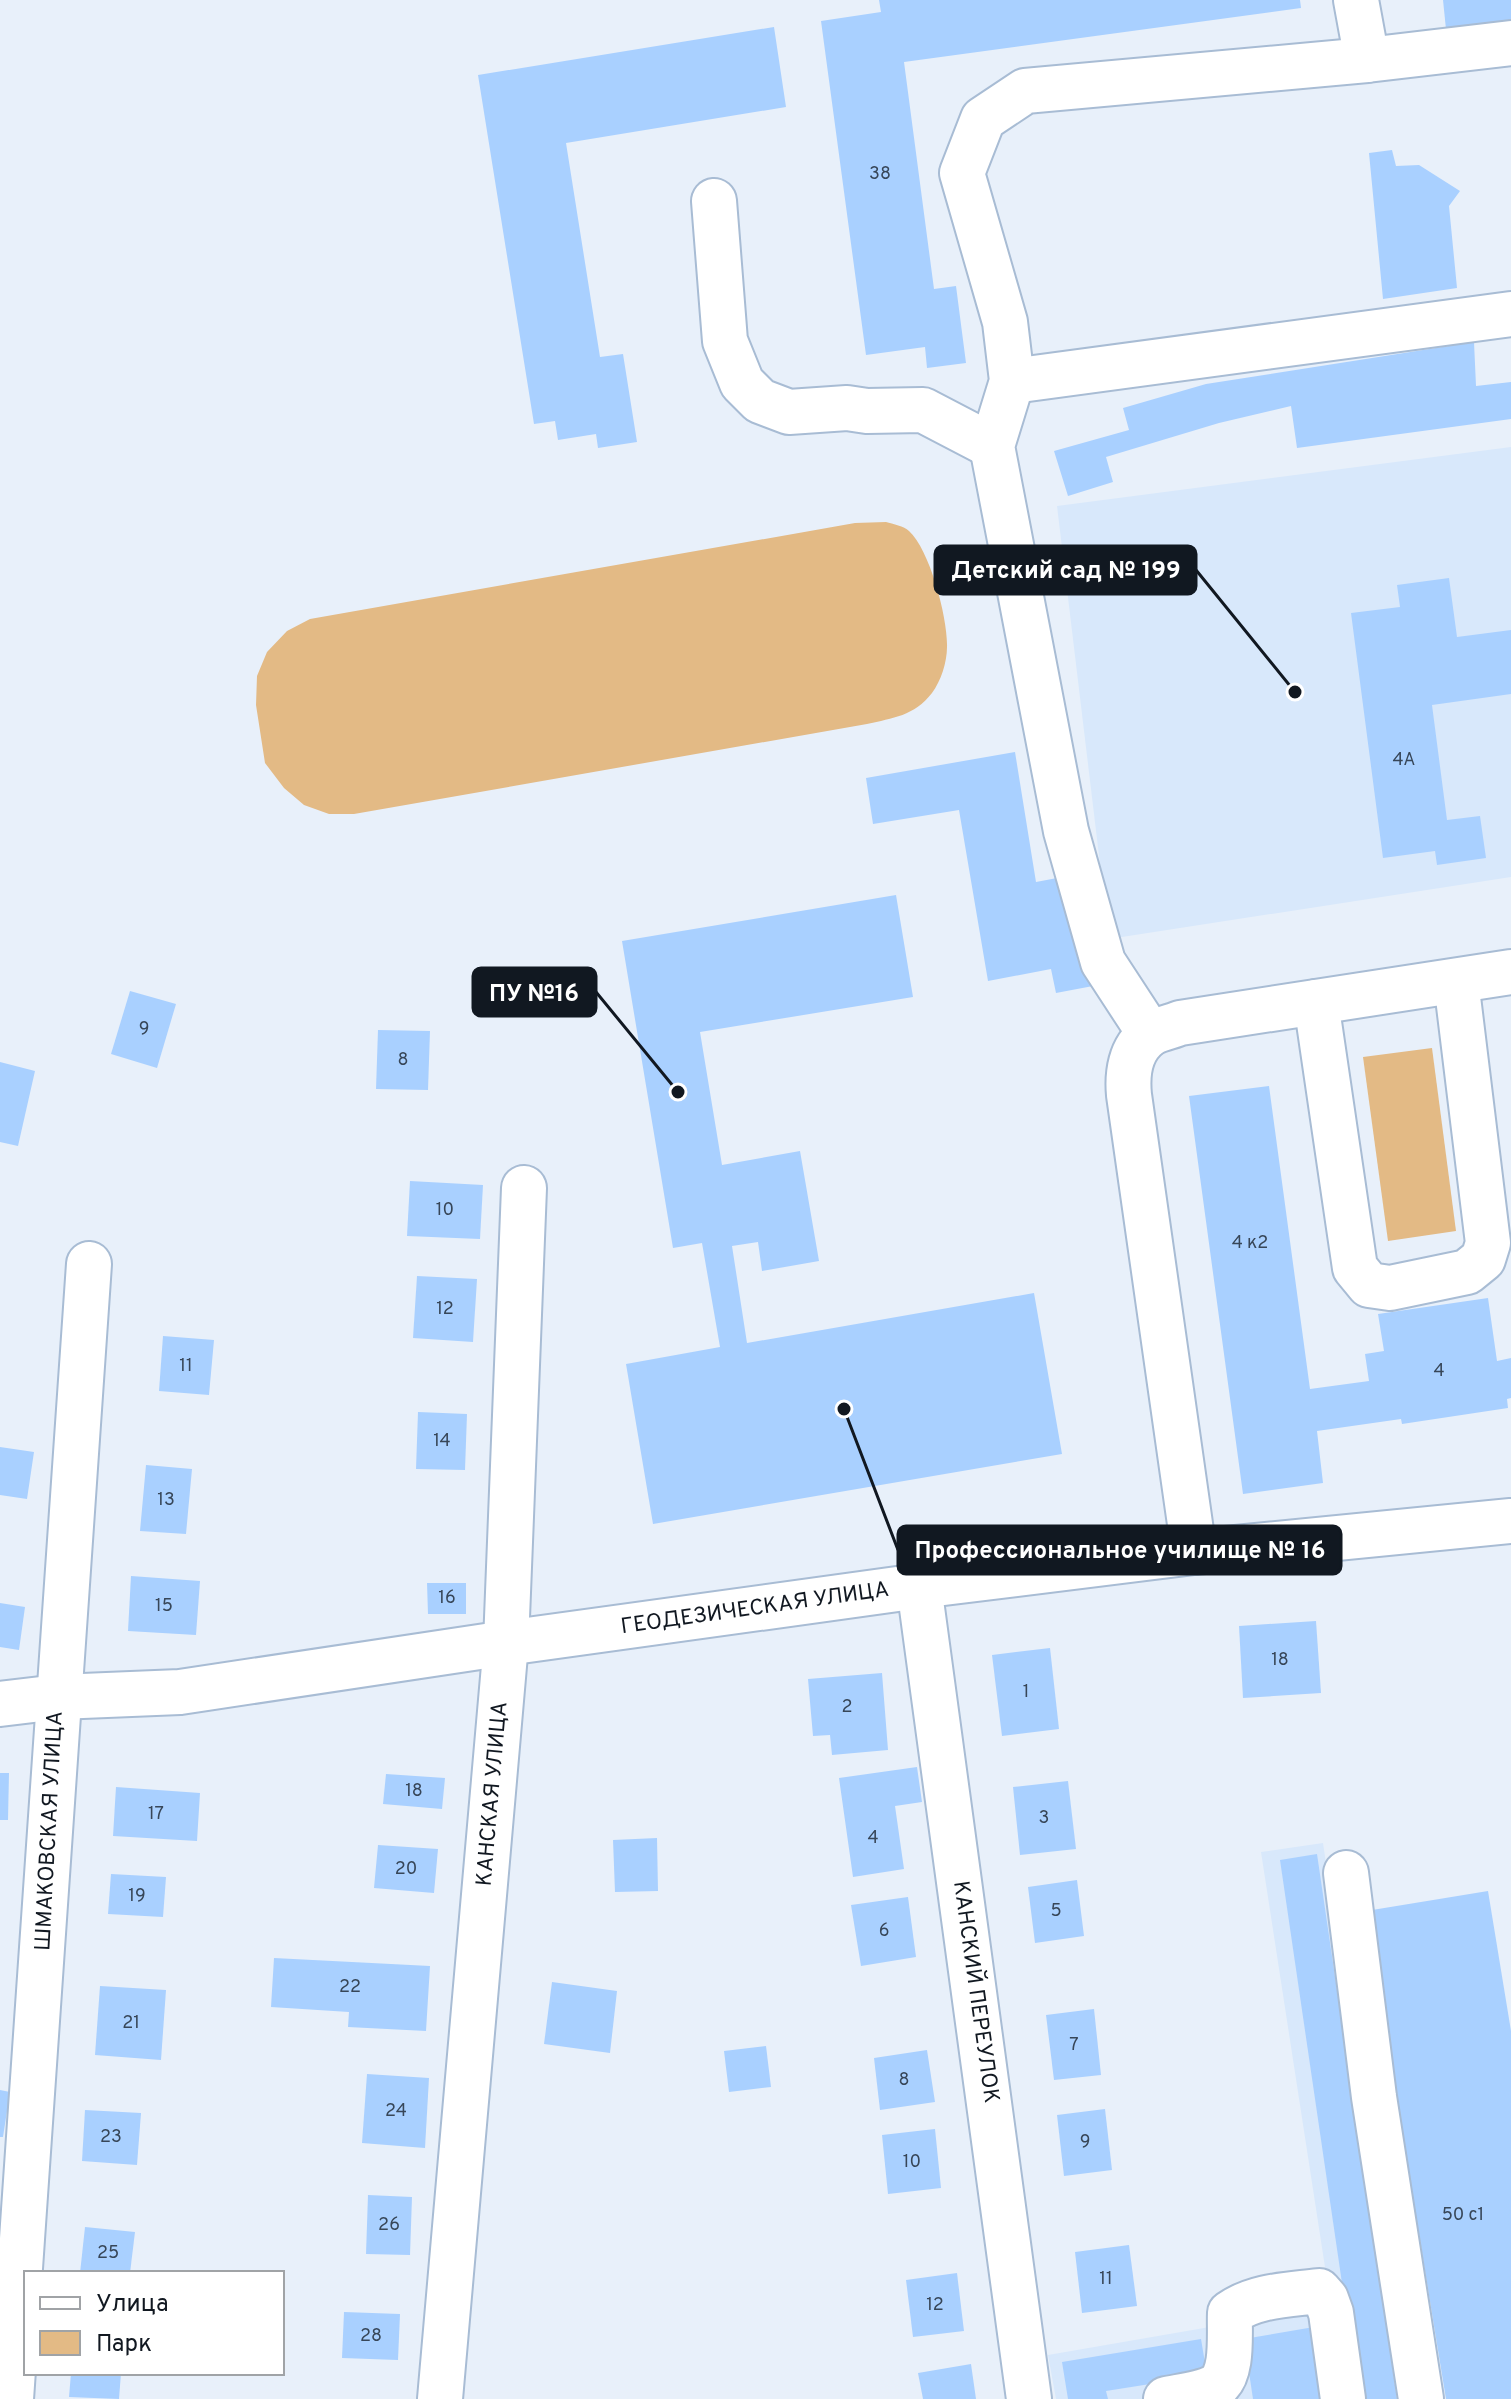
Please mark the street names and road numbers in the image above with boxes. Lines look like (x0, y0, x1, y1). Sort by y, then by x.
street label: ГЕОДЕЗИЧЕСКАЯ УЛИЦА (619, 1577, 891, 1641)
street label: КАНСКАЯ УЛИЦА (471, 1701, 515, 1887)
street label: ШМАКОВСКАЯ УЛИЦА (30, 1710, 70, 1952)
street label: КАНСКИЙ ПЕРЕУЛОК (946, 1879, 1007, 2105)

